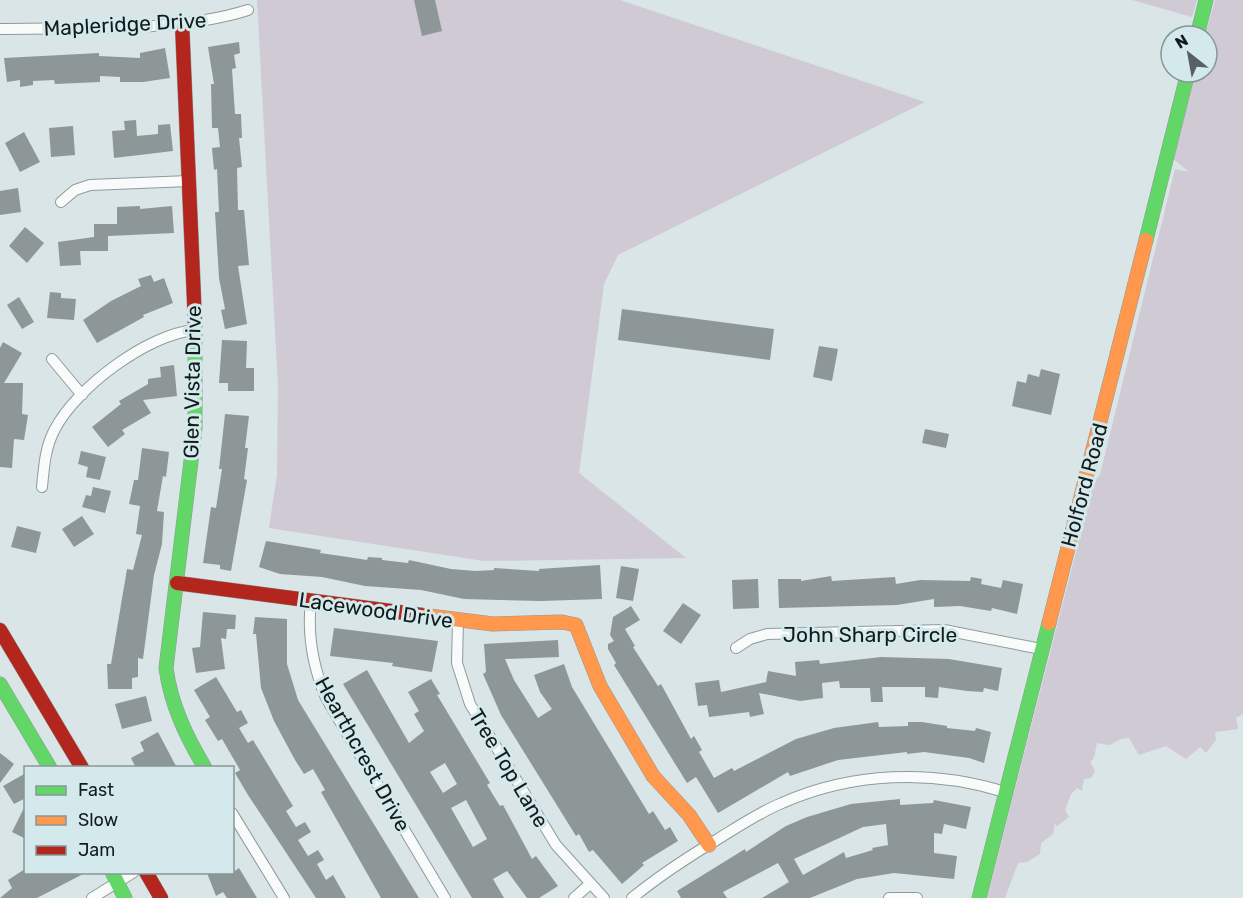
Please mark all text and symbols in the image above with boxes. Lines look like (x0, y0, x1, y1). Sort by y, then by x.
street label: Mapleridge Drive (43, 7, 207, 41)
north arrow (1159, 24, 1219, 84)
text: N (1172, 30, 1191, 53)
street label: Glen Vista Drive (178, 305, 206, 459)
street label: Holford Road (1055, 420, 1113, 550)
street label: Lacewood Drive (297, 587, 455, 633)
street label: John Sharp Circle (783, 622, 957, 647)
street label: Hearthcrest Drive (310, 672, 416, 836)
street label: Tree Top Lane (464, 704, 554, 832)
legend (24, 766, 234, 874)
text: Fast (78, 779, 114, 801)
text: Slow (78, 809, 118, 831)
text: Jam (78, 839, 115, 861)

